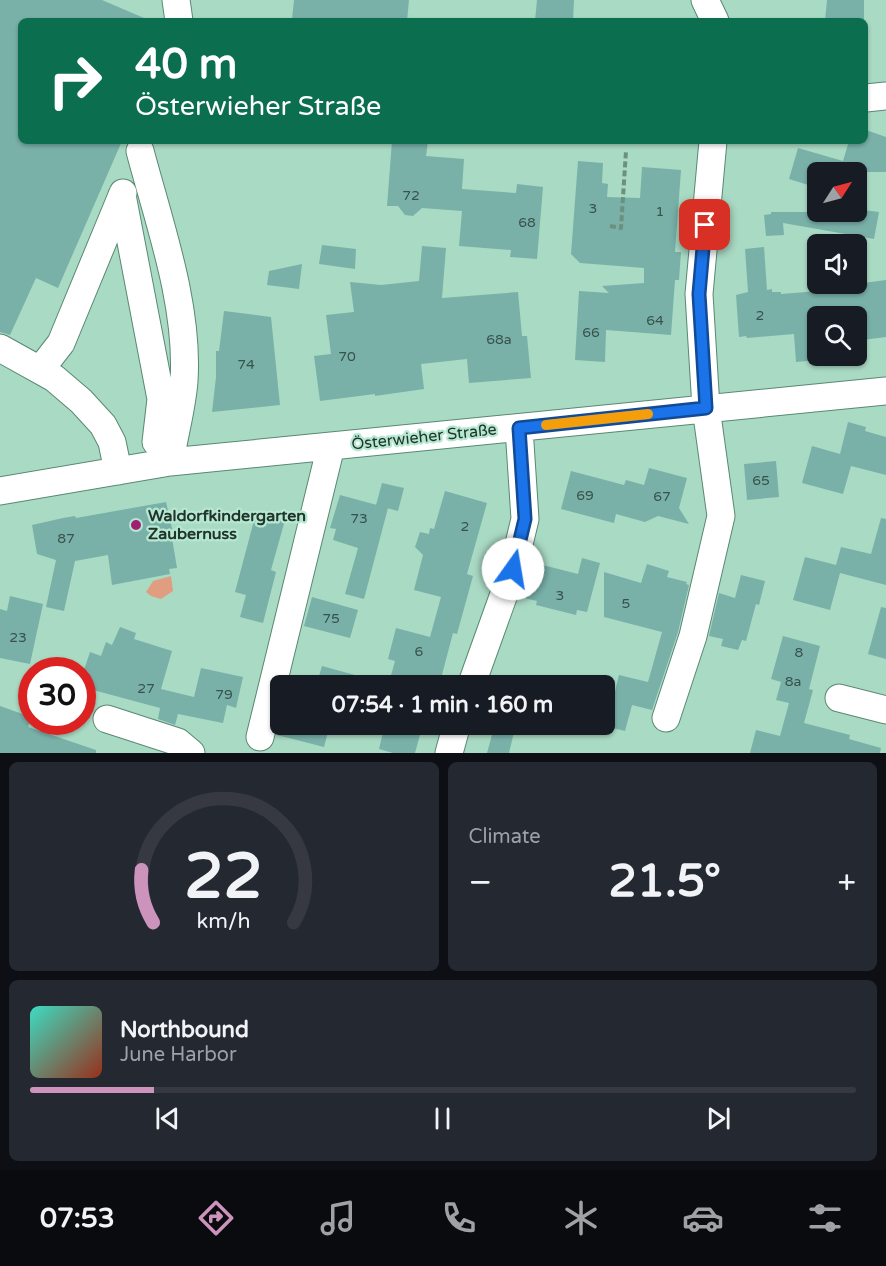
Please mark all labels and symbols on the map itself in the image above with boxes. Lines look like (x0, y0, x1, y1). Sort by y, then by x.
north arrow (807, 162, 867, 222)
house number: 72 (402, 187, 420, 204)
pin (679, 199, 730, 250)
house number: 3 (589, 200, 597, 217)
house number: 1 (656, 203, 664, 220)
house number: 68 (518, 214, 536, 231)
house number: 2 (756, 307, 764, 324)
house number: 64 (646, 312, 664, 329)
house number: 66 (582, 324, 600, 341)
house number: 68a (486, 331, 512, 348)
house number: 70 (338, 348, 356, 365)
house number: 74 (237, 356, 255, 373)
street label: Österwieher Straße (350, 419, 498, 455)
house number: 65 (752, 472, 770, 489)
house number: 69 (576, 487, 594, 504)
house number: 67 (653, 488, 671, 505)
place label: Waldorfkindergarten Zaubernuss (148, 506, 306, 544)
house number: 73 (350, 510, 368, 527)
marker: Waldorfkindergarten Zaubernuss (129, 518, 143, 532)
house number: 2 (461, 518, 469, 535)
house number: 87 (57, 530, 75, 547)
position arrow (481, 537, 545, 601)
house number: 3 (556, 587, 564, 604)
house number: 5 (622, 595, 630, 612)
house number: 75 (322, 610, 340, 627)
house number: 23 (9, 629, 27, 646)
house number: 6 (415, 643, 424, 660)
house number: 8 (795, 644, 804, 661)
speed limit sign: 30 (18, 657, 96, 735)
house number: 8a (785, 673, 801, 690)
house number: 27 (137, 680, 155, 697)
house number: 79 (215, 686, 233, 703)

